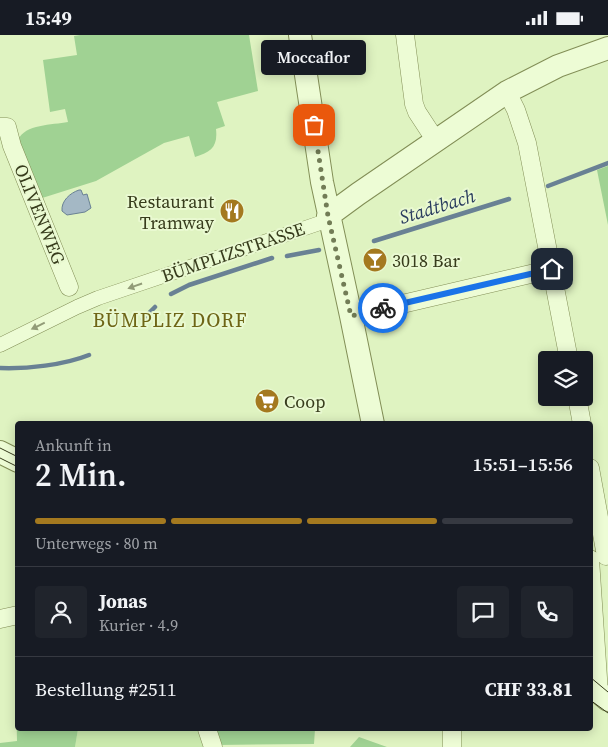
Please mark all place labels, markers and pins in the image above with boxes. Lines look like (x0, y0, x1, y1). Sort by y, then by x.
callout: Moccaflor (262, 40, 366, 75)
pin (293, 104, 335, 146)
place label: Restaurant Tramway (127, 189, 215, 235)
restaurant icon: Restaurant Tramway (219, 198, 245, 224)
bar icon: 3018 Bar (362, 247, 388, 273)
place label: 3018 Bar (392, 248, 461, 273)
pin (531, 248, 573, 290)
supermarket icon: Coop (254, 388, 280, 414)
place label: Coop (284, 389, 325, 414)

